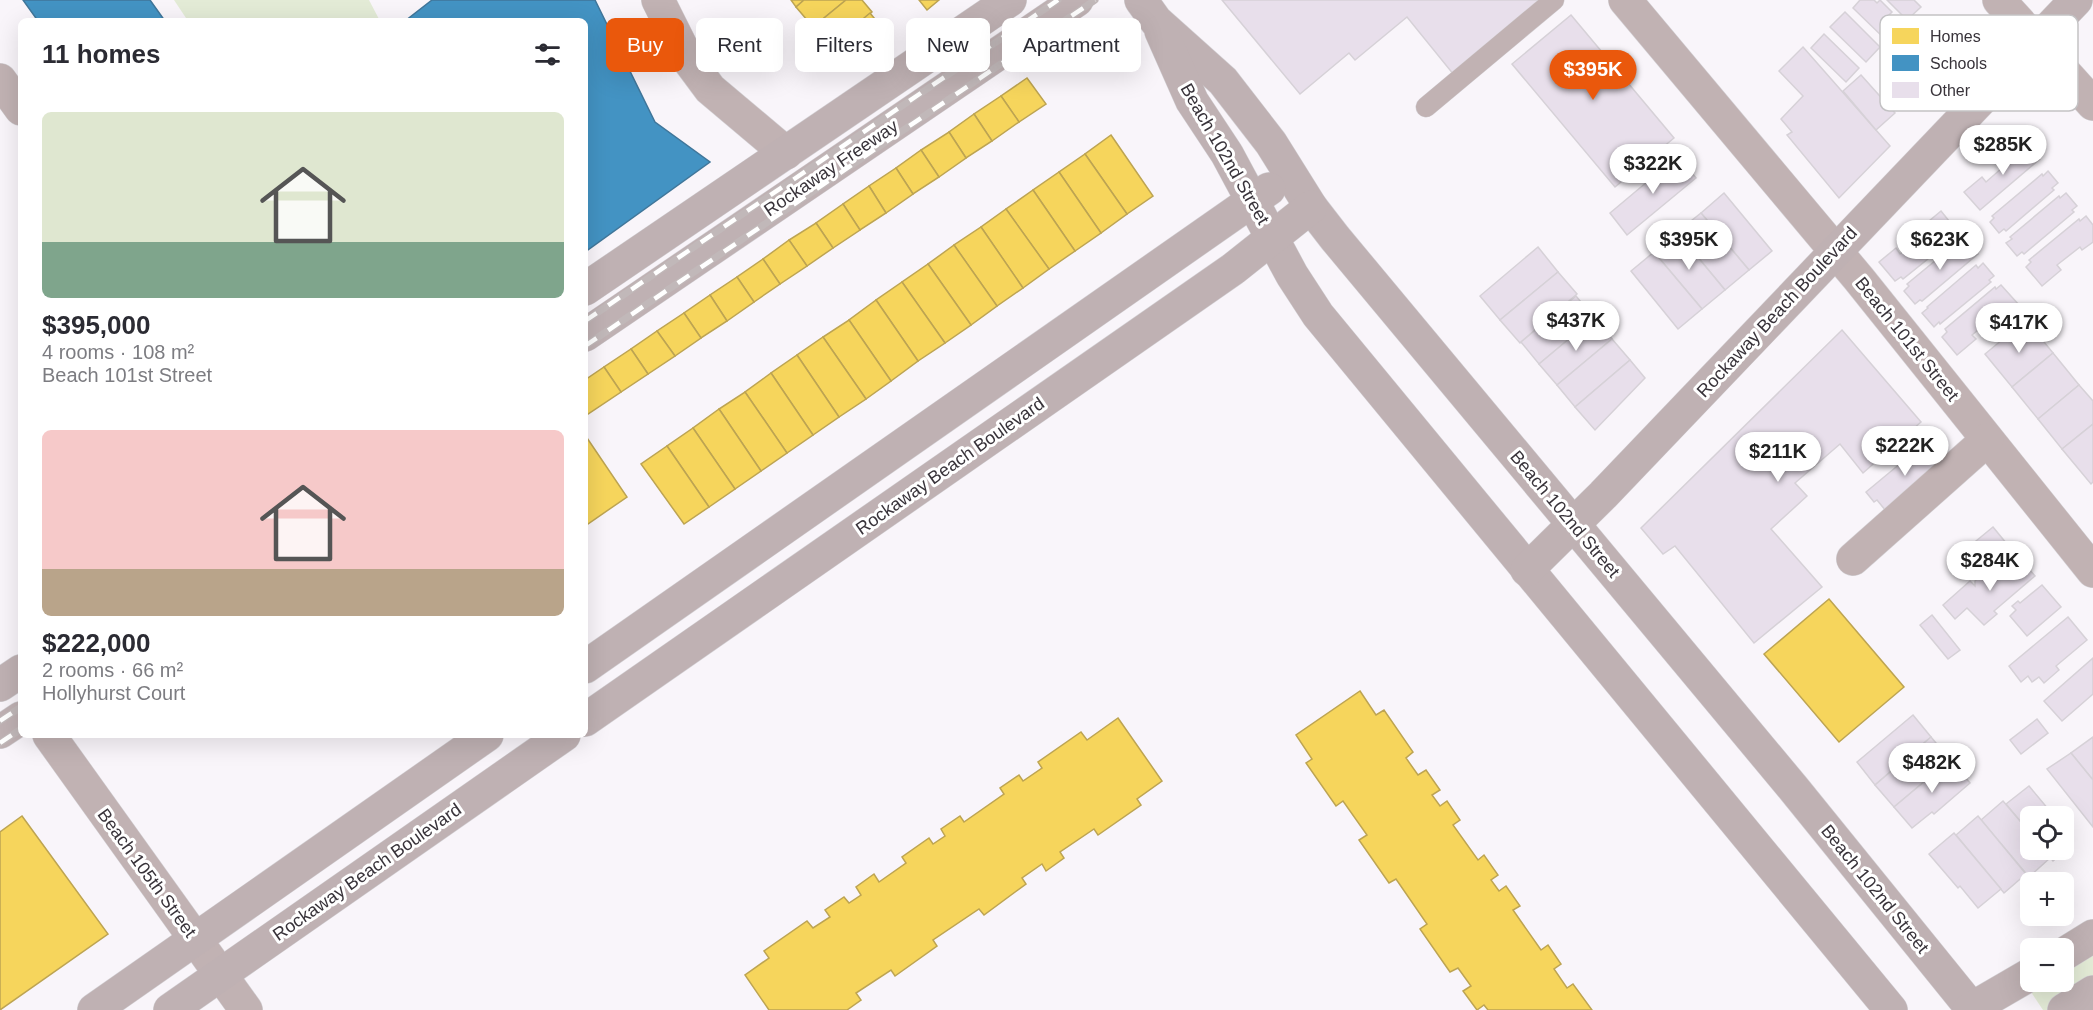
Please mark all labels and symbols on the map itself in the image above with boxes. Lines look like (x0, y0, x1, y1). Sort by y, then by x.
legend (1880, 15, 2078, 111)
text: Homes (1930, 28, 1981, 45)
pin: $395K (1551, 50, 1635, 101)
text: Schools (1930, 55, 1987, 72)
street label: Beach 102nd Street (1177, 80, 1273, 228)
text: Other (1930, 82, 1971, 99)
street label: Rockaway Freeway (760, 116, 902, 220)
pin: $285K (1961, 125, 2045, 176)
pin: $322K (1611, 144, 1695, 195)
pin: $395K (1647, 220, 1731, 271)
pin: $623K (1898, 220, 1982, 271)
street label: Rockaway Beach Boulevard (1693, 223, 1861, 401)
street label: Beach 101st Street (1851, 273, 1963, 405)
pin: $437K (1534, 301, 1618, 352)
pin: $417K (1977, 303, 2061, 354)
street label: Rockaway Beach Boulevard (852, 393, 1048, 539)
pin: $222K (1863, 426, 1947, 477)
pin: $211K (1736, 432, 1820, 483)
street label: Beach 102nd Street (1506, 447, 1624, 581)
pin: $284K (1948, 541, 2032, 592)
pin: $482K (1890, 743, 1974, 794)
street label: Rockaway Beach Boulevard (269, 799, 465, 945)
street label: Beach 105th Street (94, 805, 200, 941)
street label: Beach 102nd Street (1817, 821, 1933, 957)

